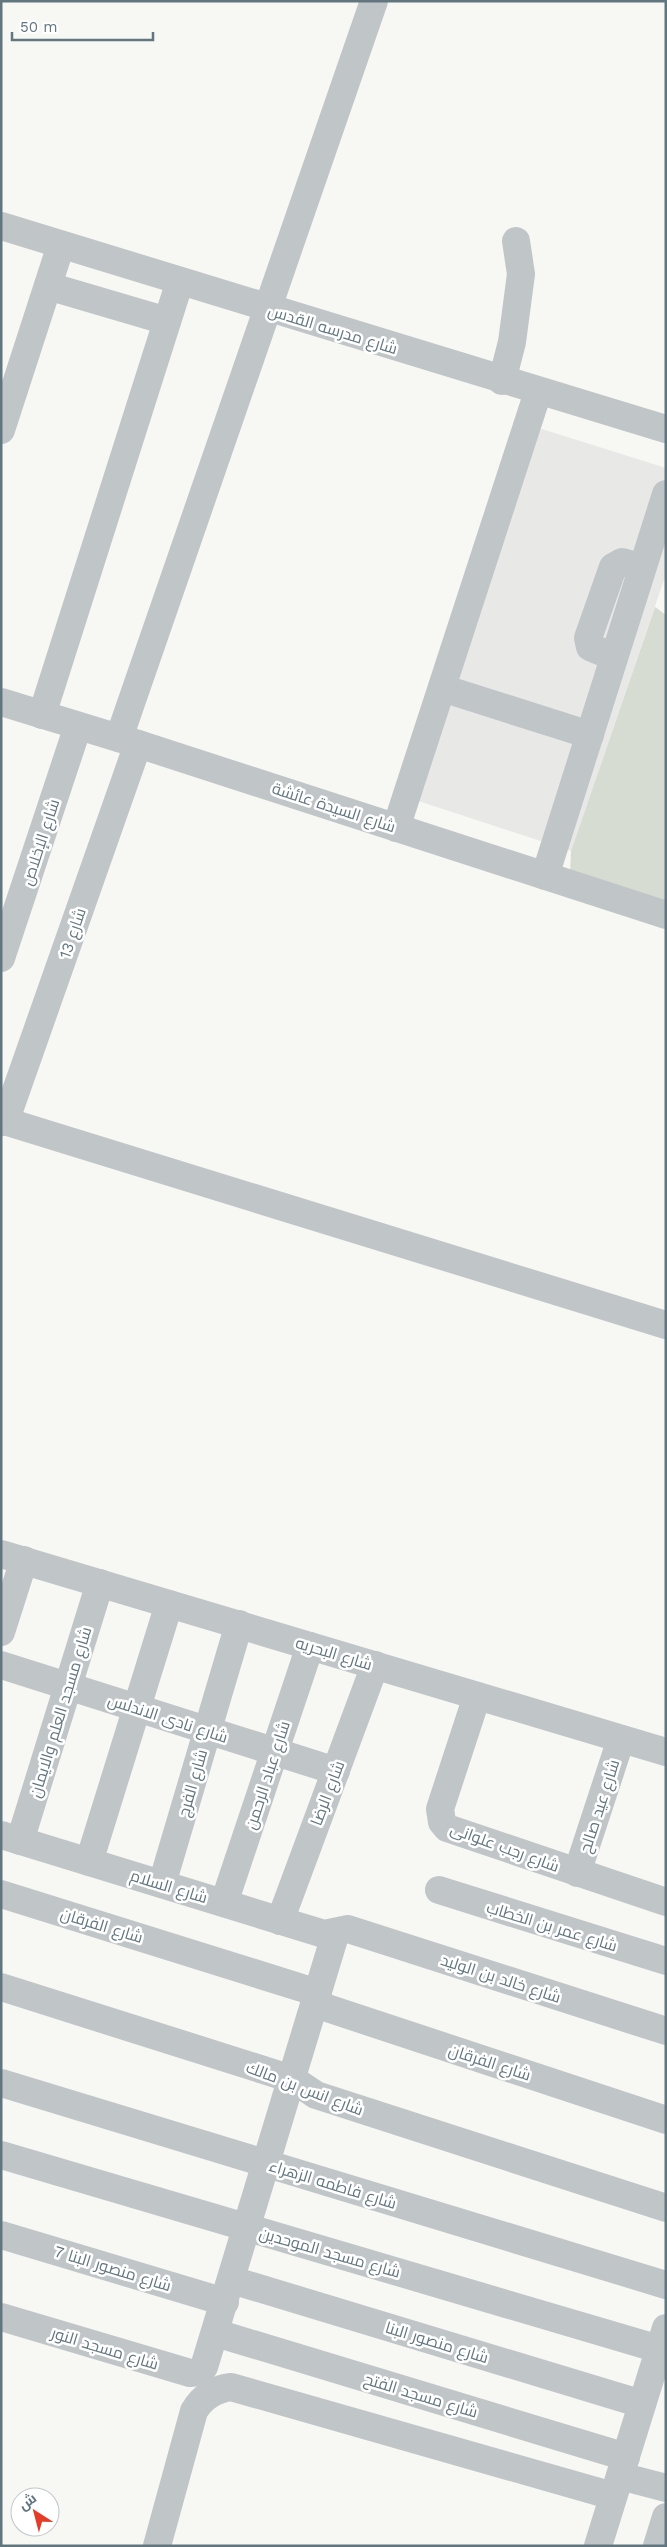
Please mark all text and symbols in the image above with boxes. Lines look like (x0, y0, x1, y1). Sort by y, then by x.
scale bar (12, 10, 154, 42)
text: 50 m (20, 18, 57, 36)
street label: شارع مدرسه القدس (265, 301, 400, 360)
street label: شارع السيدة عائشة (269, 779, 398, 838)
street label: شارع الإخلاص (18, 797, 65, 888)
street label: شارع 13 (55, 905, 92, 962)
street label: شارع مسجد العلم والايمان (25, 1624, 97, 1800)
street label: شارع البحريه (293, 1633, 374, 1676)
street label: شارع نادى الاندلس (105, 1690, 230, 1749)
street label: شارع عباد الرحمن (241, 1719, 296, 1832)
street label: شارع الفرج (174, 1747, 213, 1820)
street label: شارع عيد صالح (575, 1757, 625, 1856)
street label: شارع الرضا (306, 1758, 350, 1829)
street label: شارع رجب علوانى (447, 1819, 562, 1878)
street label: شارع السلام (127, 1866, 210, 1909)
street label: شارع عمر بن الخطاب (484, 1898, 619, 1957)
street label: شارع الفرقان (58, 1904, 145, 1949)
street label: شارع خالد بن الوليد (438, 1950, 563, 2009)
street label: شارع الفرقان (446, 2040, 533, 2087)
street label: شارع انس بن مالك (243, 2057, 366, 2121)
street label: شارع فاطمه الزهراء (266, 2156, 399, 2215)
street label: شارع مسجد الموحدين (257, 2223, 403, 2284)
street label: شارع منصور البنا 7 (52, 2242, 174, 2297)
street label: شارع منصور البنا (382, 2318, 491, 2369)
street label: شارع مسجد النور (47, 2323, 161, 2376)
street label: شارع مسجد الفتح (361, 2369, 480, 2424)
north arrow (10, 2487, 60, 2537)
text: ش (15, 2490, 40, 2514)

